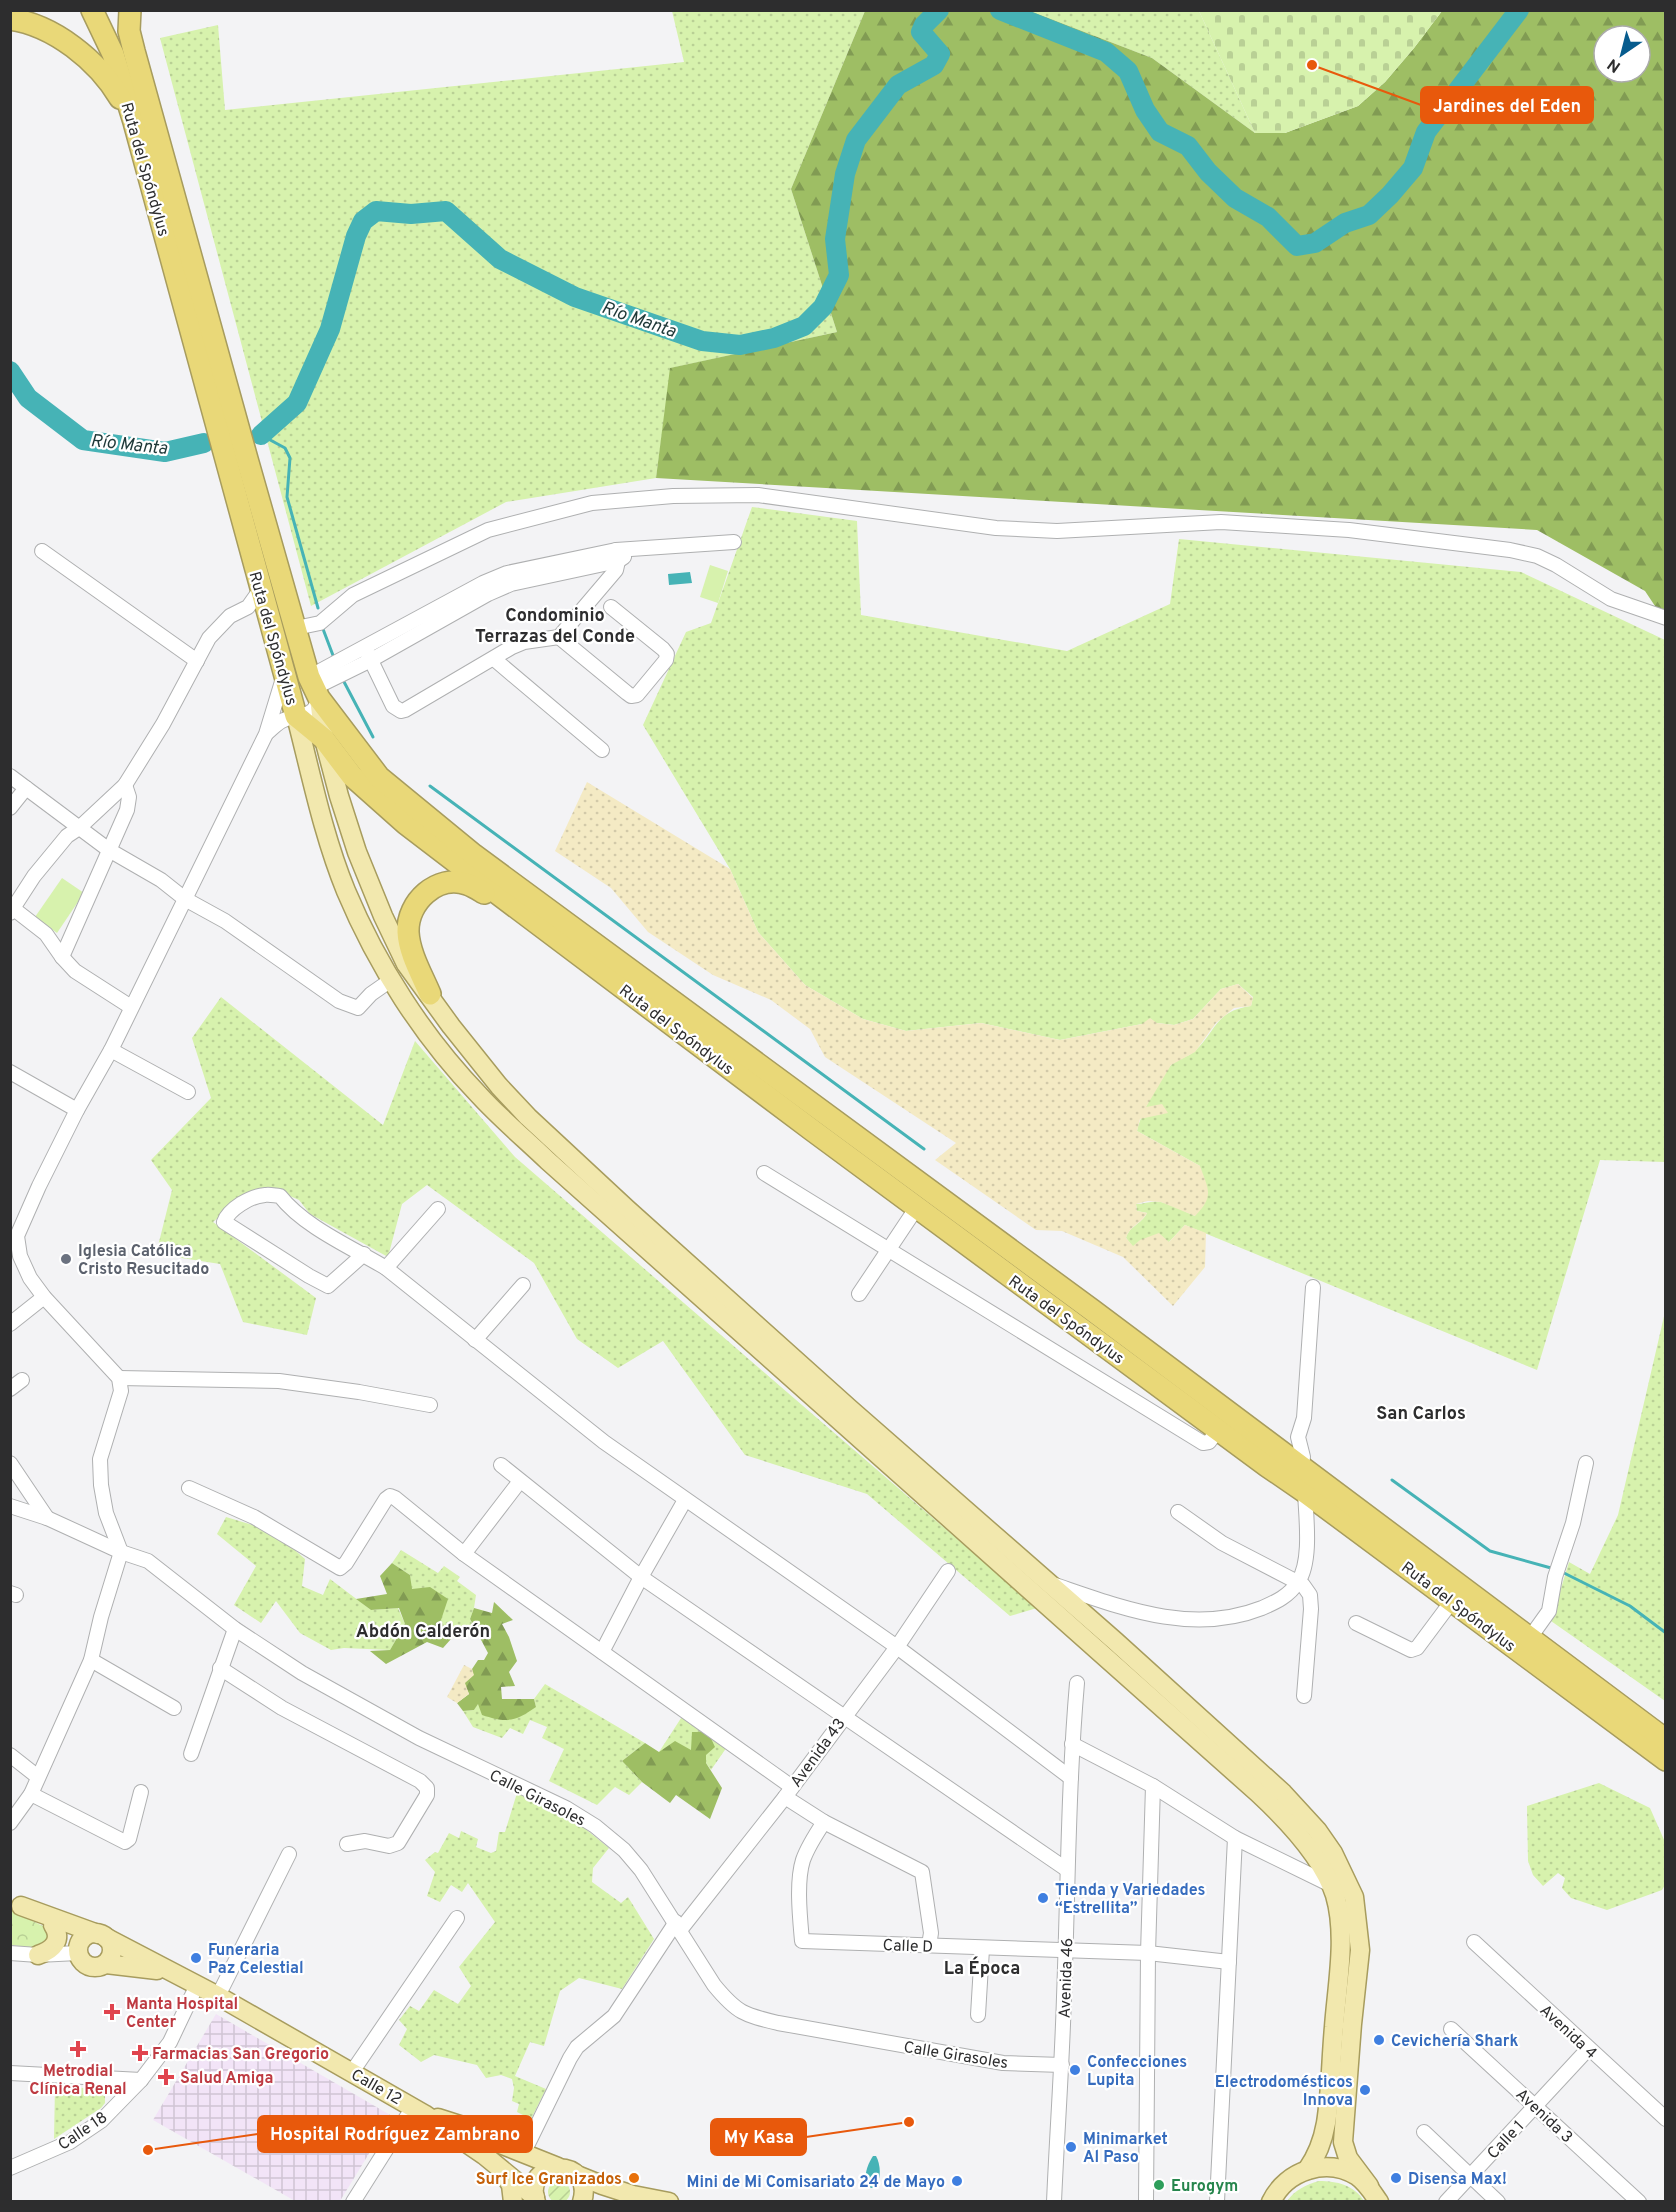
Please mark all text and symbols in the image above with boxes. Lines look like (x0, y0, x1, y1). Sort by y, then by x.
north arrow (1592, 24, 1652, 84)
text: N (1604, 53, 1625, 76)
callout: Jardines del Eden (1421, 87, 1593, 123)
text: Jardines del Eden (1433, 96, 1581, 119)
street label: Ruta del Spóndylus (115, 100, 173, 239)
water label: Río Manta (598, 297, 679, 344)
water label: Río Manta (89, 430, 169, 461)
street label: Ruta del Spóndylus (243, 569, 301, 708)
district label: Condominio Terrazas del Conde (475, 605, 635, 649)
street label: Ruta del Spóndylus (615, 981, 737, 1080)
place label: Iglesia Católica Cristo Resucitado (78, 1242, 209, 1280)
marker: Iglesia Católica Cristo Resucitado (59, 1252, 73, 1266)
street label: Ruta del Spóndylus (1004, 1272, 1128, 1369)
district label: San Carlos (1376, 1403, 1466, 1426)
street label: Ruta del Spóndylus (1397, 1558, 1519, 1657)
district label: Abdón Calderón (356, 1621, 490, 1644)
street label: Avenida 43 (787, 1715, 850, 1792)
street label: Calle Girasoles (486, 1766, 589, 1832)
place label: Tienda y Variedades “Estrellita” (1055, 1881, 1205, 1919)
marker: Tienda y Variedades “Estrellita” (1036, 1891, 1050, 1905)
street label: Calle D (882, 1936, 933, 1958)
street label: Avenida 46 (1056, 1937, 1078, 2019)
place label: Funeraria Paz Celestial (208, 1941, 304, 1979)
marker: Funeraria Paz Celestial (189, 1951, 203, 1965)
district label: La Época (944, 1956, 1020, 1981)
place label: Manta Hospital Center (126, 1995, 238, 2033)
street label: Avenida 4 (1535, 2001, 1601, 2064)
marker: Manta Hospital Center (103, 2003, 121, 2021)
place label: Cevichería Shark (1391, 2032, 1518, 2052)
marker: Cevichería Shark (1372, 2033, 1386, 2047)
street label: Calle Girasoles (902, 2038, 1009, 2074)
marker: Metrodial Clínica Renal (69, 2040, 87, 2058)
place label: Farmacias San Gregorio (152, 2045, 329, 2065)
marker: Farmacias San Gregorio (133, 2046, 147, 2060)
place label: Confecciones Lupita (1087, 2053, 1187, 2091)
place label: Metrodial Clínica Renal (29, 2062, 127, 2100)
marker: Confecciones Lupita (1068, 2063, 1082, 2077)
street label: Calle 12 (347, 2065, 405, 2110)
marker: Salud Amiga (157, 2068, 175, 2086)
place label: Salud Amiga (180, 2069, 273, 2089)
place label: Electrodomésticos Innova (1215, 2073, 1353, 2111)
marker: Electrodomésticos Innova (1358, 2083, 1372, 2097)
street label: Avenida 3 (1511, 2085, 1576, 2148)
street label: Calle 18 (55, 2108, 112, 2155)
callout: Hospital Rodríguez Zambrano (258, 2116, 532, 2152)
street label: Calle 1 (1484, 2117, 1529, 2164)
callout: My Kasa (711, 2119, 806, 2155)
text: Hospital Rodríguez Zambrano (270, 2124, 520, 2147)
text: My Kasa (724, 2127, 794, 2150)
place label: Minimarket Al Paso (1083, 2130, 1168, 2168)
marker: Minimarket Al Paso (1064, 2140, 1078, 2154)
place label: Surf Ice Granizados (476, 2170, 622, 2190)
place label: Disensa Max! (1408, 2170, 1507, 2190)
marker: Surf Ice Granizados (627, 2171, 641, 2185)
marker: Disensa Max! (1389, 2171, 1403, 2185)
place label: Mini de Mi Comisariato 24 de Mayo (687, 2173, 945, 2193)
marker: Mini de Mi Comisariato 24 de Mayo (950, 2174, 964, 2188)
place label: Eurogym (1171, 2177, 1238, 2197)
marker: Eurogym (1152, 2178, 1166, 2192)

